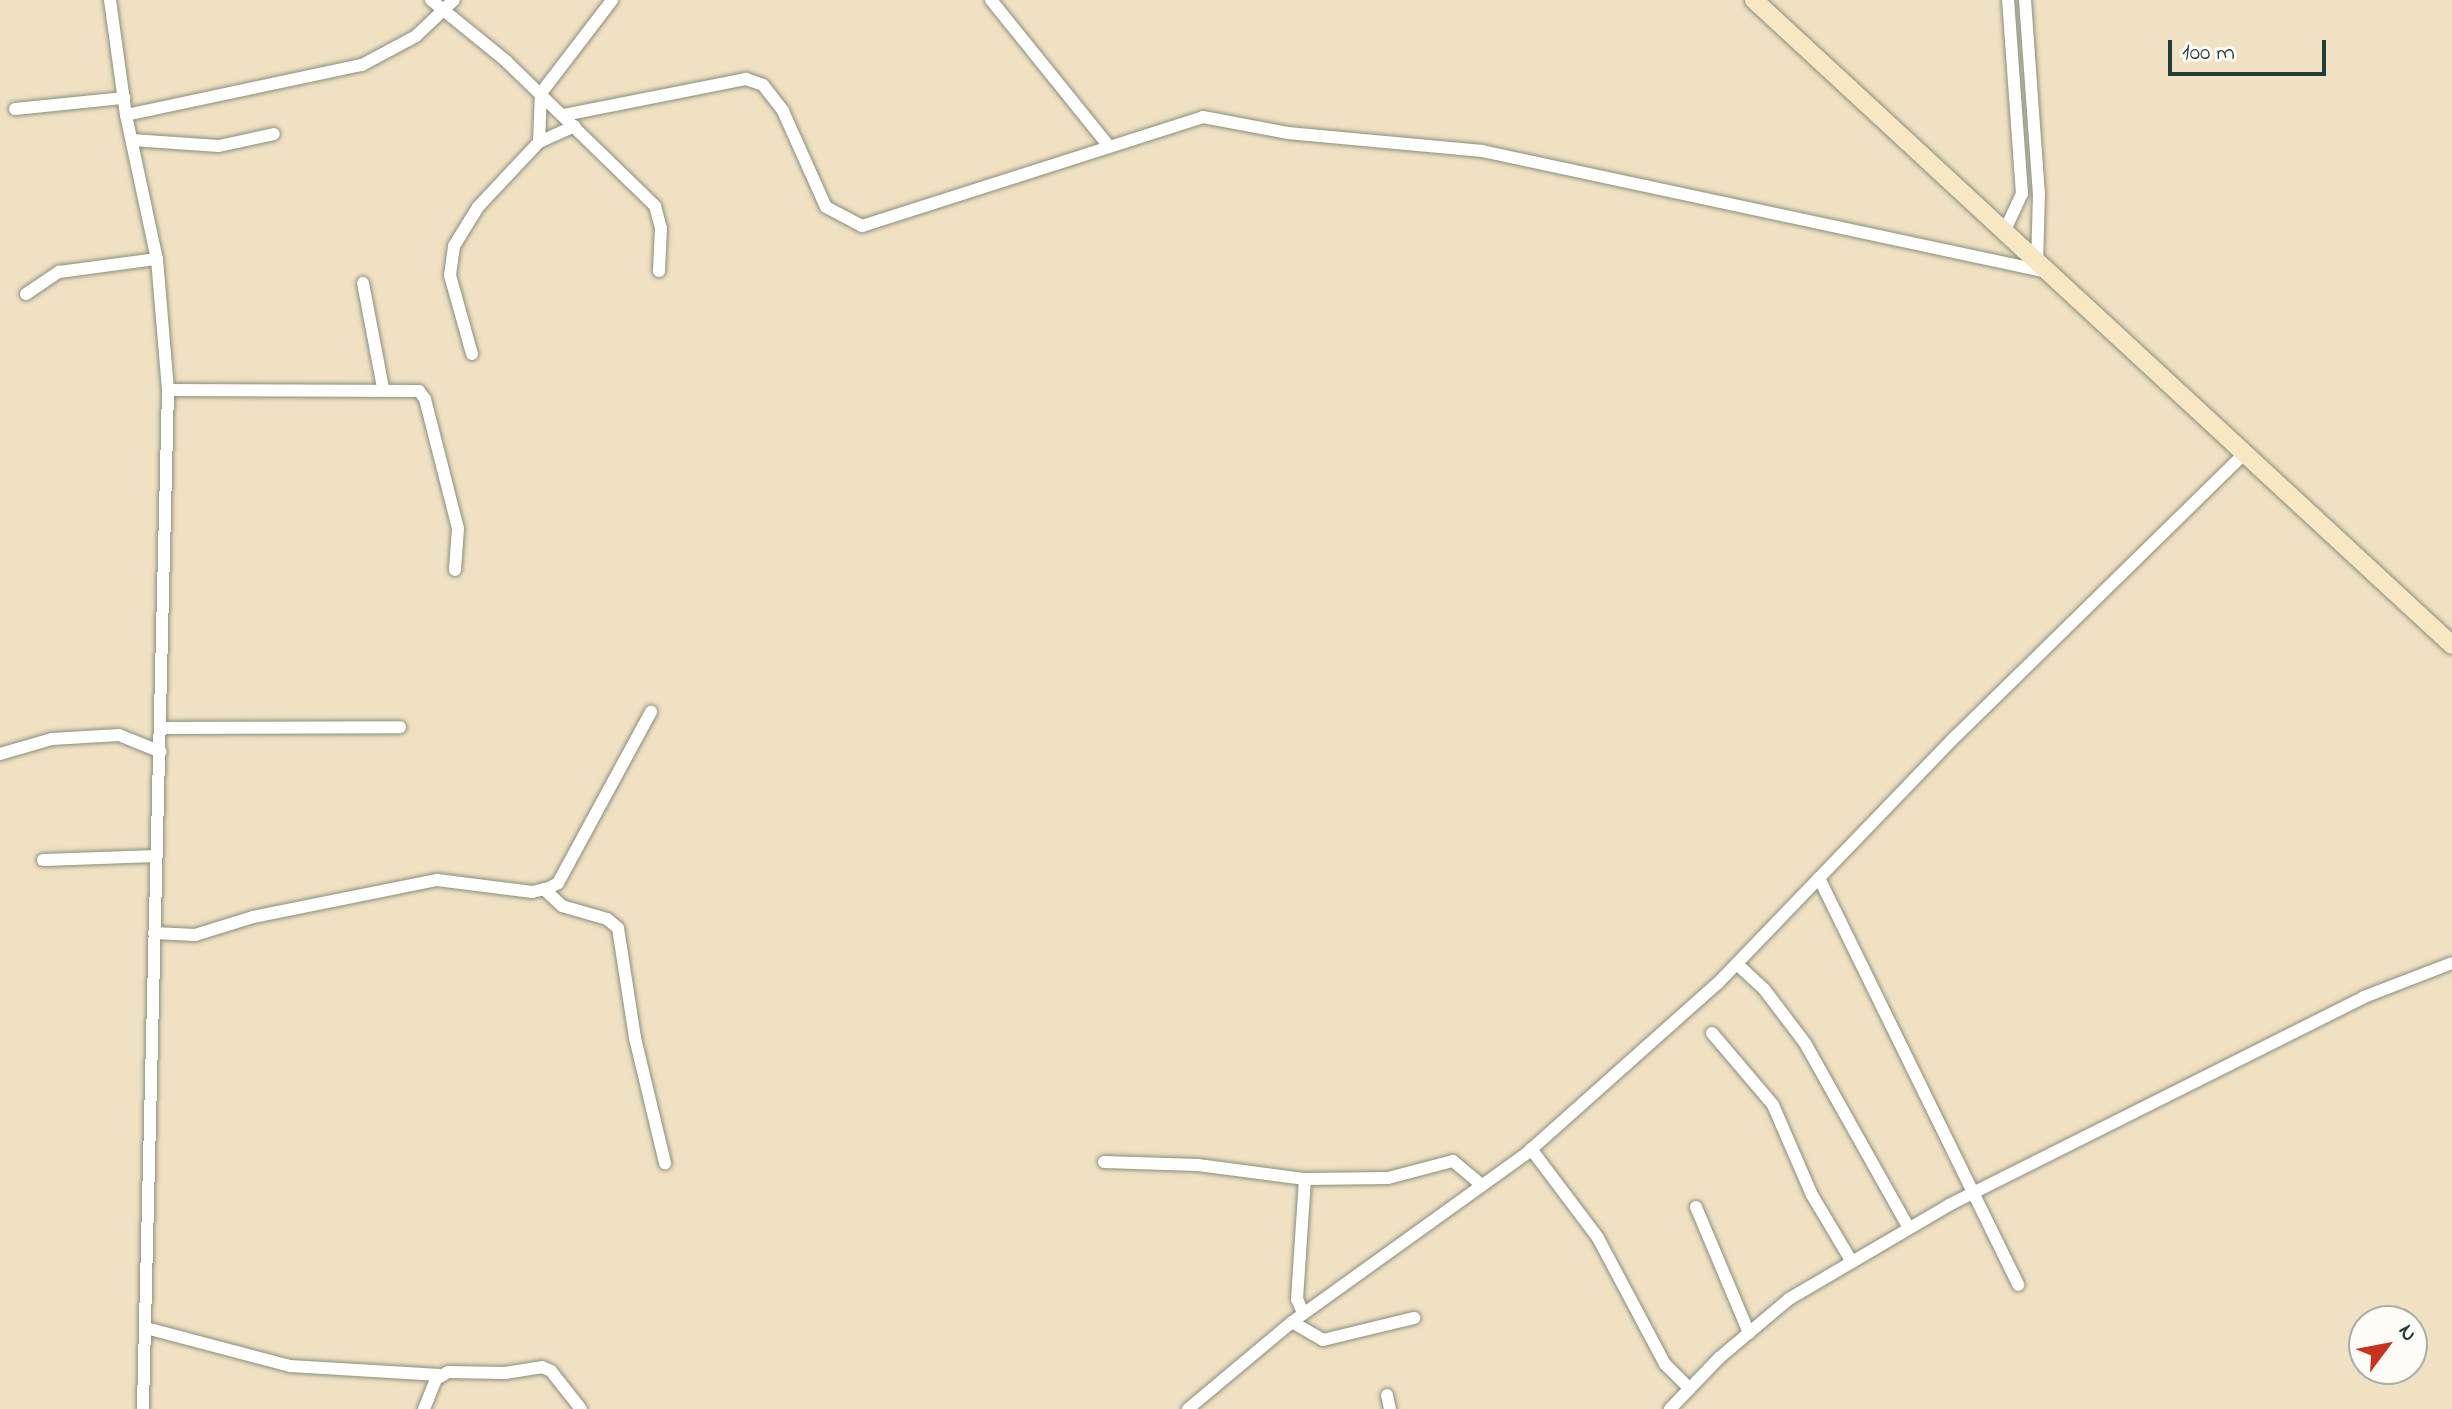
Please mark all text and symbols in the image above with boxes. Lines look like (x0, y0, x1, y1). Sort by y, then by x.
scale bar (2172, 24, 2330, 74)
text: 100 m (2182, 36, 2235, 71)
north arrow (2348, 1305, 2428, 1385)
text: N (2389, 1319, 2424, 1348)

